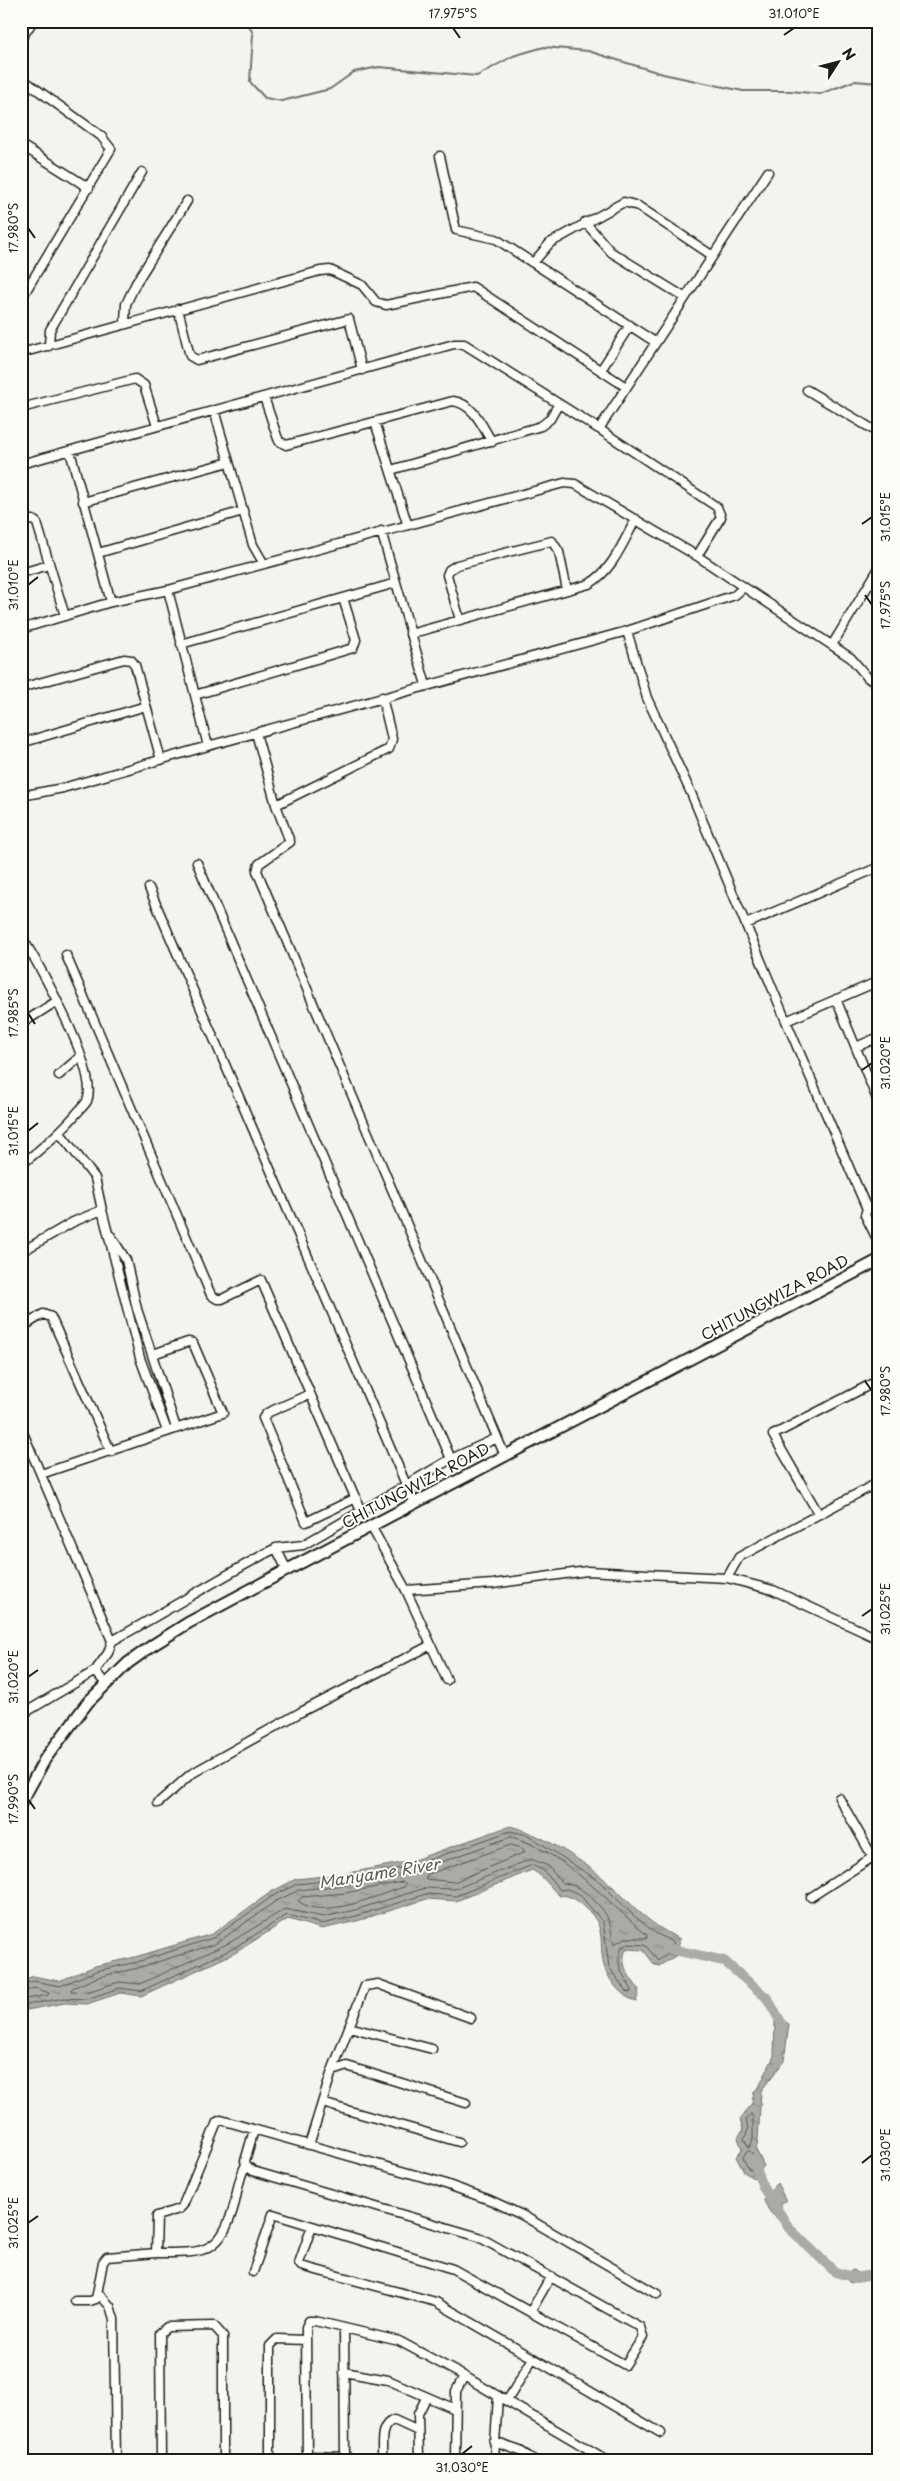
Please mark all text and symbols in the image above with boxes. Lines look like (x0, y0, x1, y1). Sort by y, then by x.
text: 17.975°S (429, 4, 477, 22)
text: 31.010°E (768, 4, 820, 22)
north arrow (812, 38, 862, 88)
text: N (837, 43, 861, 65)
text: 17.980°S (4, 203, 22, 253)
text: 31.015°E (876, 492, 894, 542)
text: 31.010°E (4, 559, 22, 611)
text: 17.975°S (876, 581, 894, 629)
text: 17.985°S (4, 988, 22, 1038)
text: 31.020°E (876, 1036, 894, 1090)
text: 31.015°E (4, 1106, 22, 1156)
street label: CHITUNGWIZA ROAD (696, 1248, 852, 1345)
text: 17.980°S (876, 1366, 894, 1416)
street label: CHITUNGWIZA ROAD (337, 1436, 493, 1533)
text: 31.025°E (876, 1583, 894, 1635)
text: 31.020°E (4, 1650, 22, 1704)
text: 17.990°S (4, 1774, 22, 1824)
water label: Manyame River (317, 1850, 444, 1893)
text: 31.030°E (876, 2128, 894, 2182)
text: 31.025°E (4, 2197, 22, 2249)
text: 31.030°E (435, 2458, 489, 2476)

